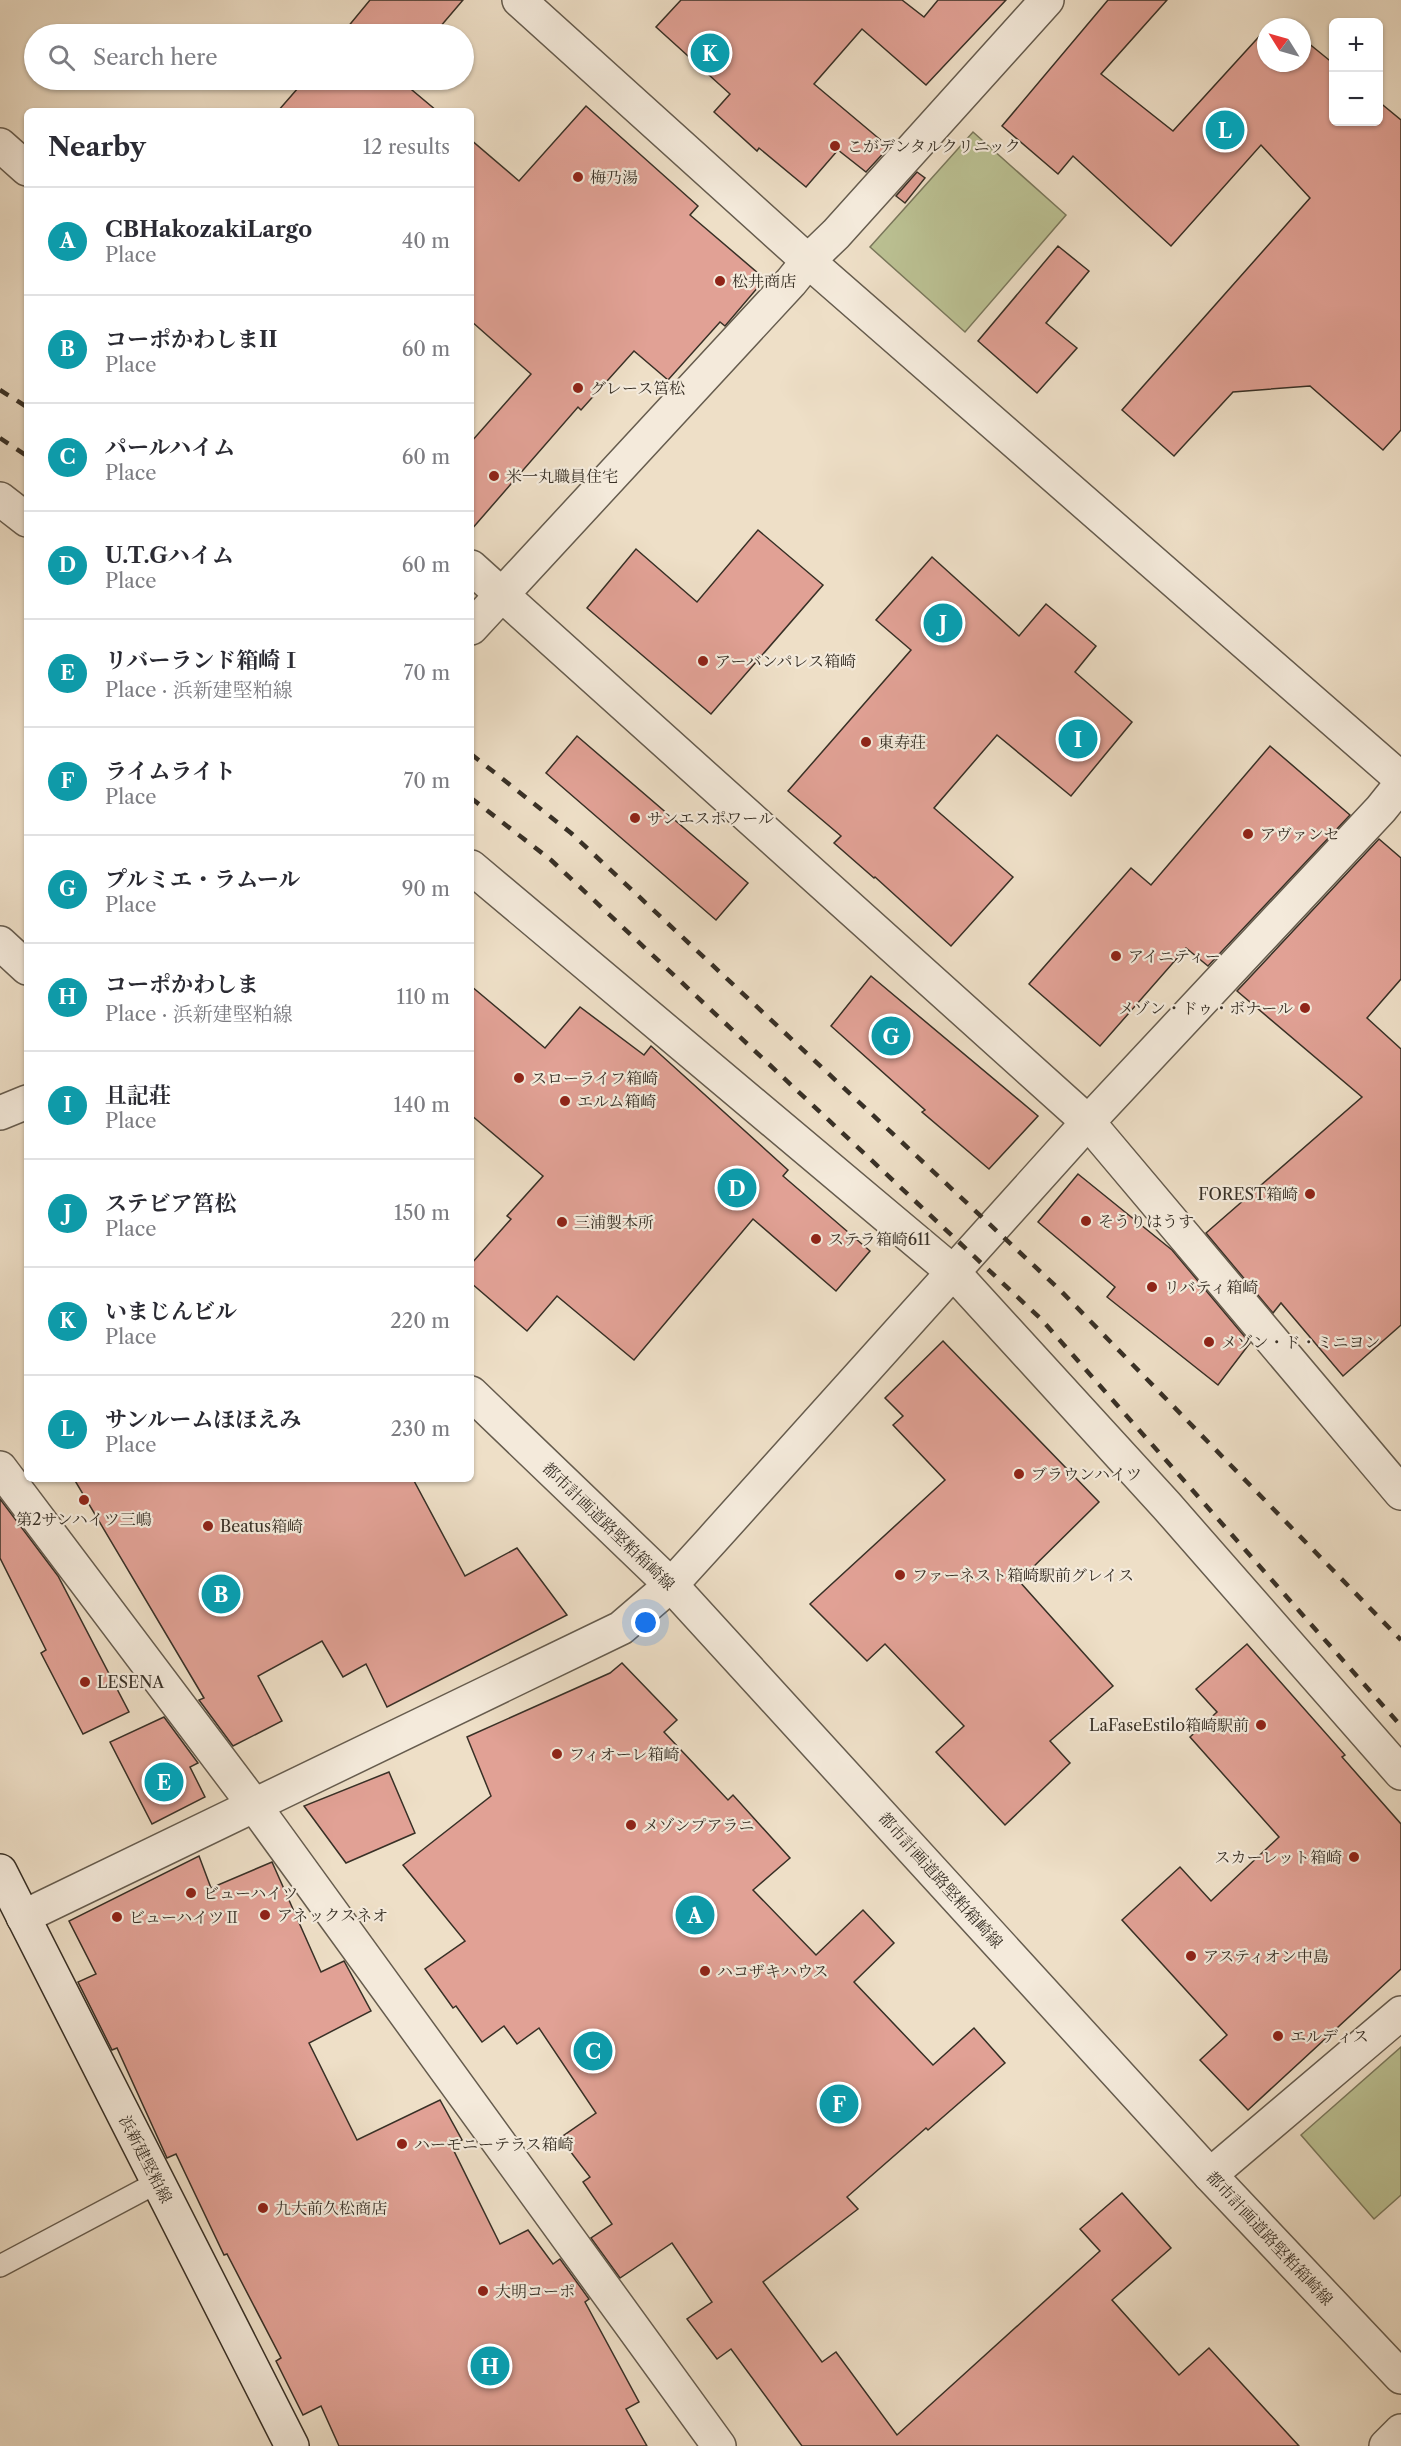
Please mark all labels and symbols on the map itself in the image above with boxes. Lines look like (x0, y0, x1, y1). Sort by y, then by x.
north arrow (1257, 18, 1311, 72)
pin: K (690, 31, 730, 76)
pin: L (1206, 108, 1244, 152)
place label: こがデンタルクリニック (847, 136, 1021, 156)
marker: こがデンタルクリニック (828, 139, 842, 153)
place label: 梅乃湯 (590, 167, 638, 187)
marker: 梅乃湯 (571, 170, 585, 184)
place label: 松井商店 (732, 271, 796, 291)
marker: 松井商店 (713, 274, 727, 288)
place label: グレース筥松 (590, 378, 685, 398)
marker: グレース筥松 (571, 381, 585, 395)
place label: 米一丸職員住宅 (506, 466, 618, 486)
marker: 米一丸職員住宅 (487, 469, 501, 483)
pin: J (924, 600, 962, 646)
place label: アーバンパレス箱崎 (715, 651, 856, 671)
marker: アーバンパレス箱崎 (696, 654, 710, 668)
pin: I (1058, 716, 1098, 762)
place label: 東寿荘 (878, 732, 926, 752)
marker: 東寿荘 (859, 735, 873, 749)
place label: サンエスポワール (647, 808, 774, 828)
marker: サンエスポワール (628, 811, 642, 825)
place label: アヴァンセ (1260, 824, 1340, 844)
marker: アヴァンセ (1241, 827, 1255, 841)
place label: アイニティー (1128, 946, 1221, 966)
marker: アイニティー (1109, 949, 1123, 963)
place label: メゾン・ドゥ・ボナール (1118, 998, 1293, 1018)
marker: メゾン・ドゥ・ボナール (1298, 1001, 1312, 1015)
pin: G (872, 1014, 910, 1058)
place label: スローライフ箱崎 (531, 1068, 658, 1088)
marker: スローライフ箱崎 (512, 1071, 526, 1085)
place label: エルム箱崎 (577, 1091, 656, 1111)
marker: エルム箱崎 (558, 1094, 572, 1108)
pin: D (718, 1166, 756, 1210)
place label: FOREST箱崎 (1198, 1184, 1298, 1204)
marker: FOREST箱崎 (1303, 1187, 1317, 1201)
place label: そうりはうす (1098, 1211, 1194, 1231)
place label: 三浦製本所 (574, 1212, 654, 1232)
marker: そうりはうす (1079, 1214, 1093, 1228)
marker: 三浦製本所 (555, 1215, 569, 1229)
place label: ステラ箱崎611 (828, 1229, 931, 1249)
marker: ステラ箱崎611 (809, 1232, 823, 1246)
place label: リバティ箱崎 (1164, 1277, 1258, 1297)
marker: リバティ箱崎 (1145, 1280, 1159, 1294)
place label: メゾン・ド・ミニヨン (1221, 1332, 1381, 1352)
marker: メゾン・ド・ミニヨン (1202, 1335, 1216, 1349)
street label: 都市計画道路堅粕箱崎線 (539, 1458, 679, 1594)
place label: ブラウンハイツ (1031, 1464, 1142, 1484)
marker: ブラウンハイツ (1012, 1467, 1026, 1481)
marker: 第2サンハイツ三嶋 (77, 1493, 91, 1507)
place label: 第2サンハイツ三嶋 (16, 1509, 152, 1529)
place label: Beatus箱崎 (220, 1516, 303, 1536)
marker: Beatus箱崎 (201, 1519, 215, 1533)
place label: ファーネスト箱崎駅前グレイス (912, 1565, 1134, 1585)
marker: ファーネスト箱崎駅前グレイス (893, 1568, 907, 1582)
pin: B (202, 1572, 240, 1616)
your location (631, 1608, 660, 1637)
place label: LESENA (97, 1672, 165, 1692)
marker: LESENA (78, 1675, 92, 1689)
place label: LaFaseEstilo箱崎駅前 (1089, 1715, 1249, 1735)
marker: LaFaseEstilo箱崎駅前 (1254, 1718, 1268, 1732)
place label: フィオーレ箱崎 (569, 1744, 679, 1764)
marker: フィオーレ箱崎 (550, 1747, 564, 1761)
pin: E (144, 1760, 184, 1804)
street label: 都市計画道路堅粕箱崎線 (875, 1808, 1007, 1952)
place label: メゾンプアラニ (643, 1815, 755, 1835)
marker: メゾンプアラニ (624, 1818, 638, 1832)
place label: スカーレット箱崎 (1214, 1847, 1342, 1867)
marker: スカーレット箱崎 (1347, 1850, 1361, 1864)
place label: ビューハイツ (203, 1883, 298, 1903)
marker: ビューハイツ (184, 1886, 198, 1900)
pin: A (676, 1892, 714, 1938)
place label: アネックスネオ (277, 1905, 388, 1925)
place label: ビューハイツⅡ (129, 1907, 240, 1927)
marker: アネックスネオ (258, 1908, 272, 1922)
marker: ビューハイツⅡ (110, 1910, 124, 1924)
place label: アスティオン中島 (1203, 1946, 1329, 1966)
marker: アスティオン中島 (1184, 1949, 1198, 1963)
place label: ハコザキハウス (717, 1961, 829, 1981)
marker: ハコザキハウス (698, 1964, 712, 1978)
place label: エルディス (1290, 2026, 1369, 2046)
pin: C (574, 2028, 612, 2074)
marker: エルディス (1271, 2029, 1285, 2043)
pin: F (820, 2082, 858, 2126)
street label: 浜新建堅粕線 (115, 2112, 177, 2206)
place label: ハーモニーテラス箱崎 (414, 2134, 574, 2154)
marker: ハーモニーテラス箱崎 (395, 2137, 409, 2151)
street label: 都市計画道路堅粕箱崎線 (1203, 2167, 1337, 2309)
place label: 九大前久松商店 (275, 2198, 387, 2218)
marker: 九大前久松商店 (256, 2201, 270, 2215)
place label: 大明コーポ (495, 2281, 575, 2301)
marker: 大明コーポ (476, 2284, 490, 2298)
pin: H (470, 2344, 510, 2388)

